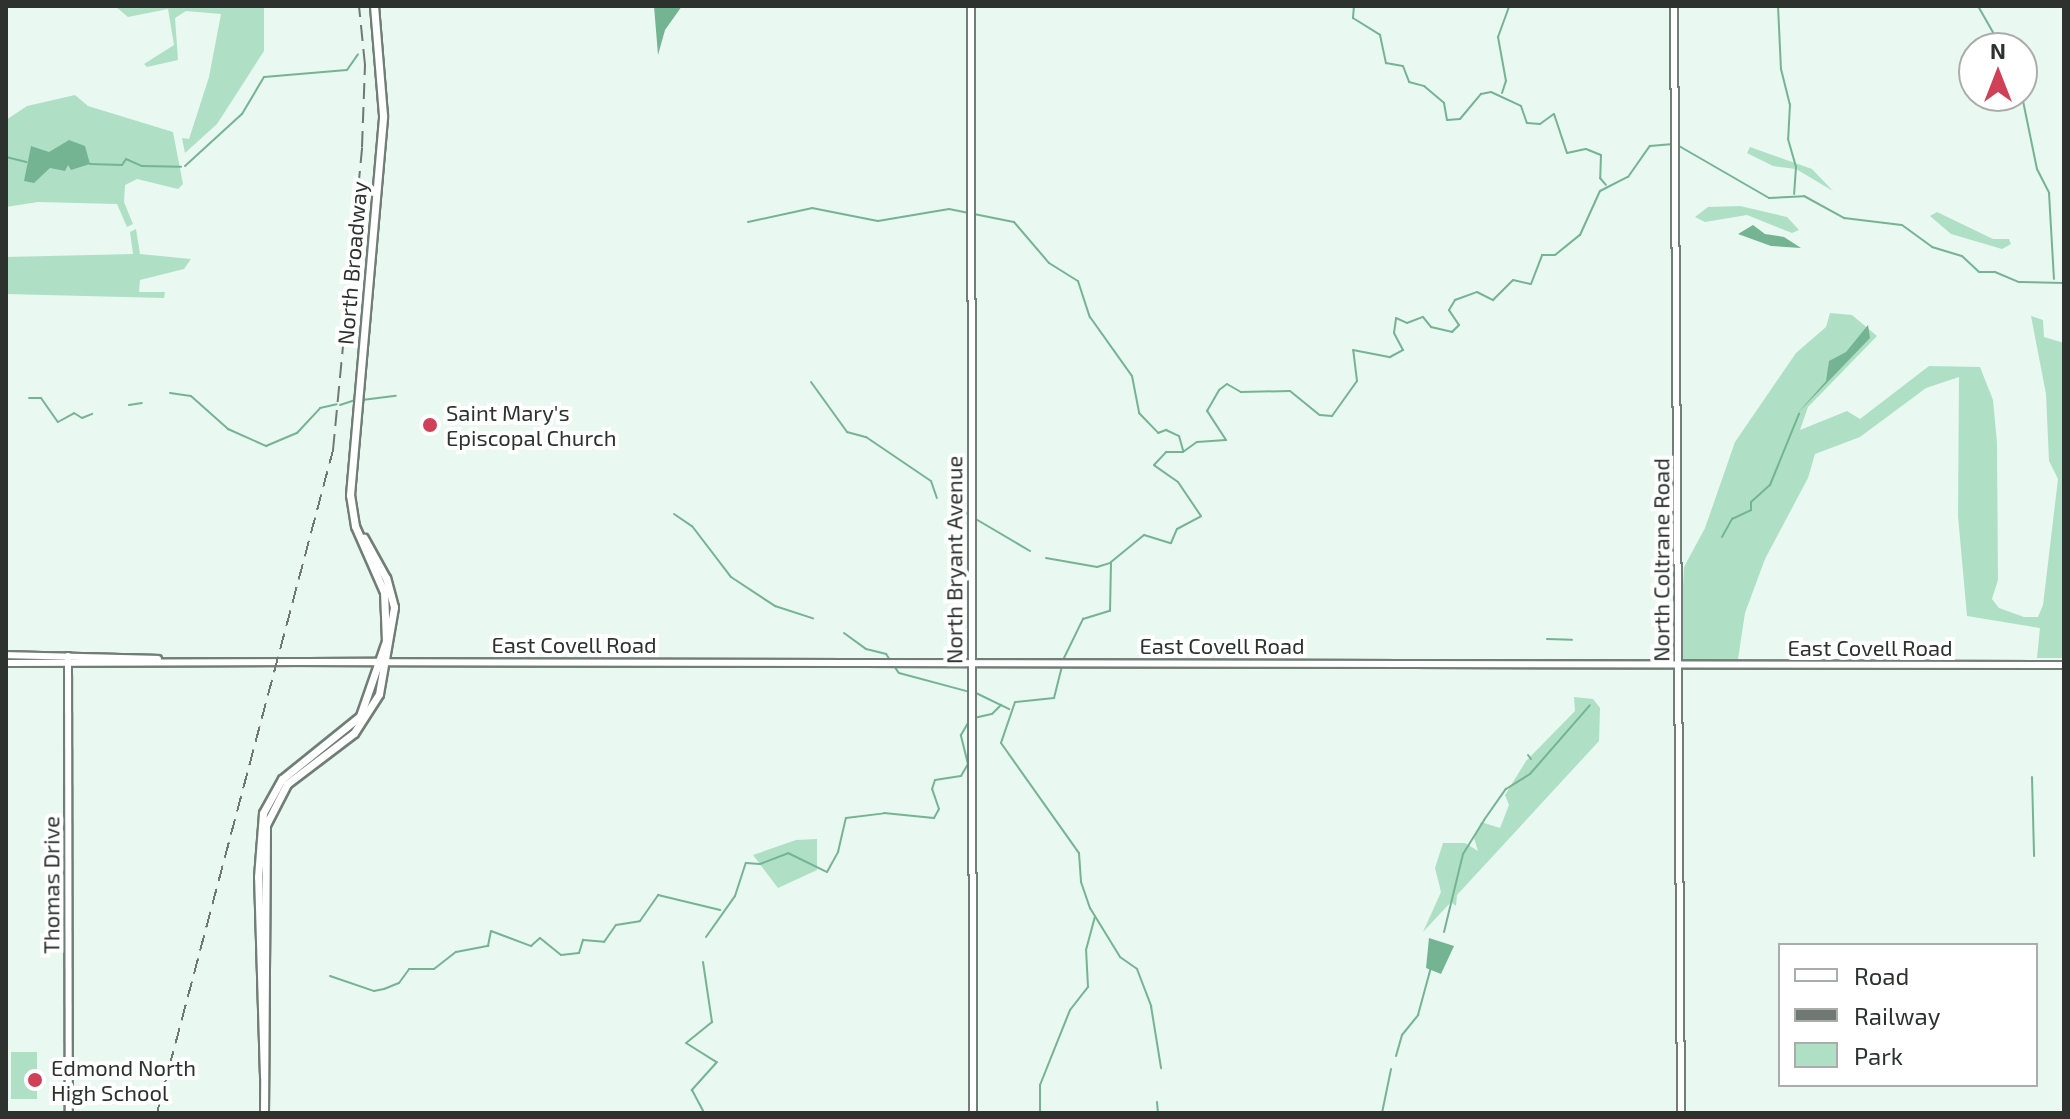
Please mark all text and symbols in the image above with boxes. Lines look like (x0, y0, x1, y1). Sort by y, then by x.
north arrow (1958, 32, 2038, 112)
text: N (1990, 37, 2006, 63)
street label: North Broadway (332, 180, 372, 346)
place label: Saint Mary's Episcopal Church (446, 399, 617, 450)
marker: Saint Mary's Episcopal Church (421, 416, 439, 434)
street label: North Bryant Avenue (941, 456, 967, 664)
street label: North Coltrane Road (1648, 458, 1674, 662)
street label: East Covell Road (491, 632, 657, 658)
street label: East Covell Road (1139, 633, 1305, 659)
street label: East Covell Road (1787, 635, 1953, 661)
street label: Thomas Drive (38, 816, 64, 954)
legend (1778, 943, 2038, 1087)
text: Road (1854, 961, 1909, 990)
text: Railway (1854, 1001, 1940, 1030)
text: Park (1854, 1041, 1903, 1070)
place label: Edmond North High School (51, 1054, 196, 1106)
marker: Edmond North High School (26, 1071, 44, 1089)

